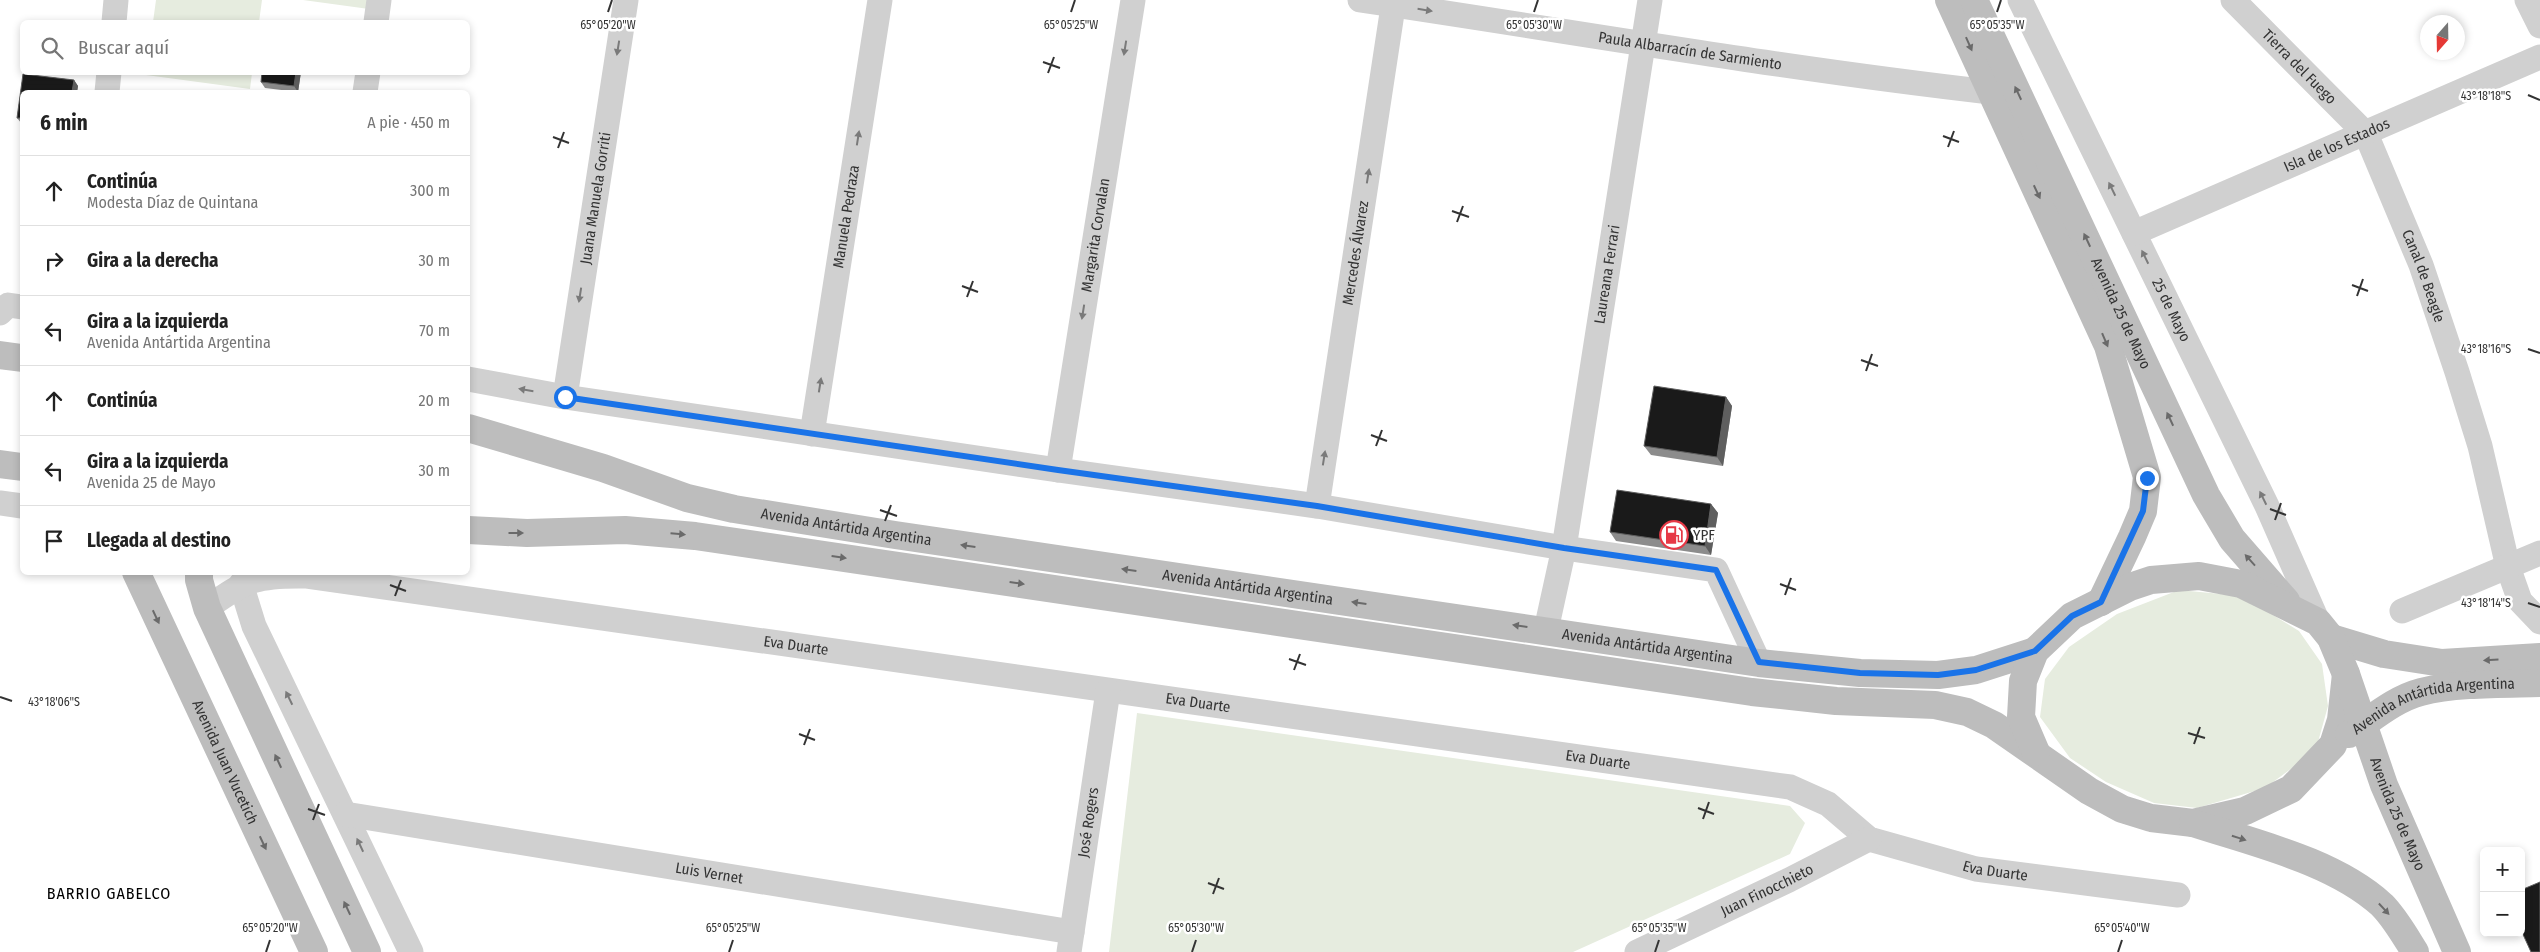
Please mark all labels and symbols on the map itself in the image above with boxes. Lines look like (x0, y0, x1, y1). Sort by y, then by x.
one-way arrow (1417, 7, 1433, 15)
north arrow (2420, 15, 2465, 60)
text: 65°05'20"W (580, 18, 636, 32)
text: 65°05'25"W (1044, 18, 1098, 32)
text: 65°05'30"W (1506, 18, 1562, 32)
text: 65°05'35"W (1970, 18, 2024, 32)
street label: Tierra del Fuego (2258, 26, 2340, 108)
street label: Paula Albarracín de Sarmiento (1597, 28, 1783, 74)
one-way arrow (1965, 37, 1973, 51)
one-way arrow (614, 41, 622, 57)
one-way arrow (1121, 41, 1129, 57)
one-way arrow (2014, 86, 2022, 100)
text: 43°18'18"S (2461, 89, 2511, 103)
street label: Isla de los Estados (2281, 114, 2393, 176)
one-way arrow (854, 130, 862, 146)
street label: Juana Manuela Gorriti (576, 131, 615, 266)
street label: Manuela Pedraza (829, 164, 863, 269)
one-way arrow (1364, 168, 1372, 184)
street label: Margarita Corvalan (1078, 177, 1113, 293)
one-way arrow (2108, 182, 2116, 197)
one-way arrow (2033, 185, 2041, 199)
street label: Mercedes Álvarez (1339, 199, 1372, 306)
street label: Laureana Ferrari (1590, 224, 1624, 325)
street label: Canal de Beagle (2398, 227, 2449, 325)
one-way arrow (2083, 233, 2091, 247)
one-way arrow (2141, 250, 2150, 265)
street label: Avenida 25 de Mayo (2087, 255, 2155, 372)
street label: 25 de Mayo (2148, 275, 2194, 345)
one-way arrow (576, 288, 584, 304)
one-way arrow (1079, 305, 1087, 321)
one-way arrow (2101, 333, 2109, 347)
text: 43°18'16"S (2461, 342, 2511, 356)
one-way arrow (816, 377, 824, 393)
one-way arrow (518, 385, 534, 393)
route start (554, 386, 577, 409)
one-way arrow (2166, 412, 2174, 426)
one-way arrow (1321, 449, 1329, 465)
route end (2136, 467, 2159, 490)
one-way arrow (2259, 491, 2267, 505)
street label: Avenida Antártida Argentina (760, 505, 933, 549)
fuel station icon: YPF (1659, 520, 1689, 550)
place label: YPF (1693, 526, 1715, 544)
one-way arrow (508, 529, 524, 537)
one-way arrow (671, 530, 687, 538)
one-way arrow (960, 542, 976, 550)
one-way arrow (832, 553, 848, 561)
one-way arrow (2244, 554, 2256, 566)
one-way arrow (1121, 566, 1137, 574)
street label: Avenida Antártida Argentina (1161, 566, 1334, 609)
one-way arrow (1010, 580, 1026, 588)
text: 43°18'14"S (2461, 596, 2511, 610)
one-way arrow (1351, 599, 1367, 607)
one-way arrow (153, 610, 161, 624)
one-way arrow (1512, 622, 1528, 630)
street label: Avenida Antártida Argentina (1561, 625, 1734, 668)
street label: Eva Duarte (762, 632, 830, 659)
one-way arrow (2483, 656, 2499, 664)
street label: Avenida Antártida Argentina (2349, 675, 2515, 738)
street label: Eva Duarte (1164, 689, 1232, 716)
one-way arrow (285, 691, 294, 706)
text: 43°18'06"S (28, 695, 80, 709)
street label: Avenida Juan Vucetich (188, 697, 262, 827)
street label: Eva Duarte (1564, 746, 1632, 773)
one-way arrow (274, 753, 282, 768)
street label: Avenida 25 de Mayo (2366, 755, 2429, 873)
street label: José Rogers (1074, 786, 1102, 859)
one-way arrow (2232, 835, 2247, 842)
one-way arrow (259, 836, 267, 850)
one-way arrow (356, 838, 364, 852)
street label: Eva Duarte (1961, 857, 2029, 885)
street label: Luis Vernet (674, 859, 744, 887)
street label: Juan Finocchieto (1718, 860, 1816, 920)
district label: BARRIO GABELCO (47, 884, 171, 903)
one-way arrow (342, 901, 350, 915)
one-way arrow (2378, 902, 2390, 914)
text: 65°05'20"W (242, 921, 298, 935)
text: 65°05'25"W (706, 921, 760, 935)
text: 65°05'30"W (1168, 921, 1224, 935)
text: 65°05'35"W (1632, 921, 1686, 935)
text: 65°05'40"W (2094, 921, 2150, 935)

